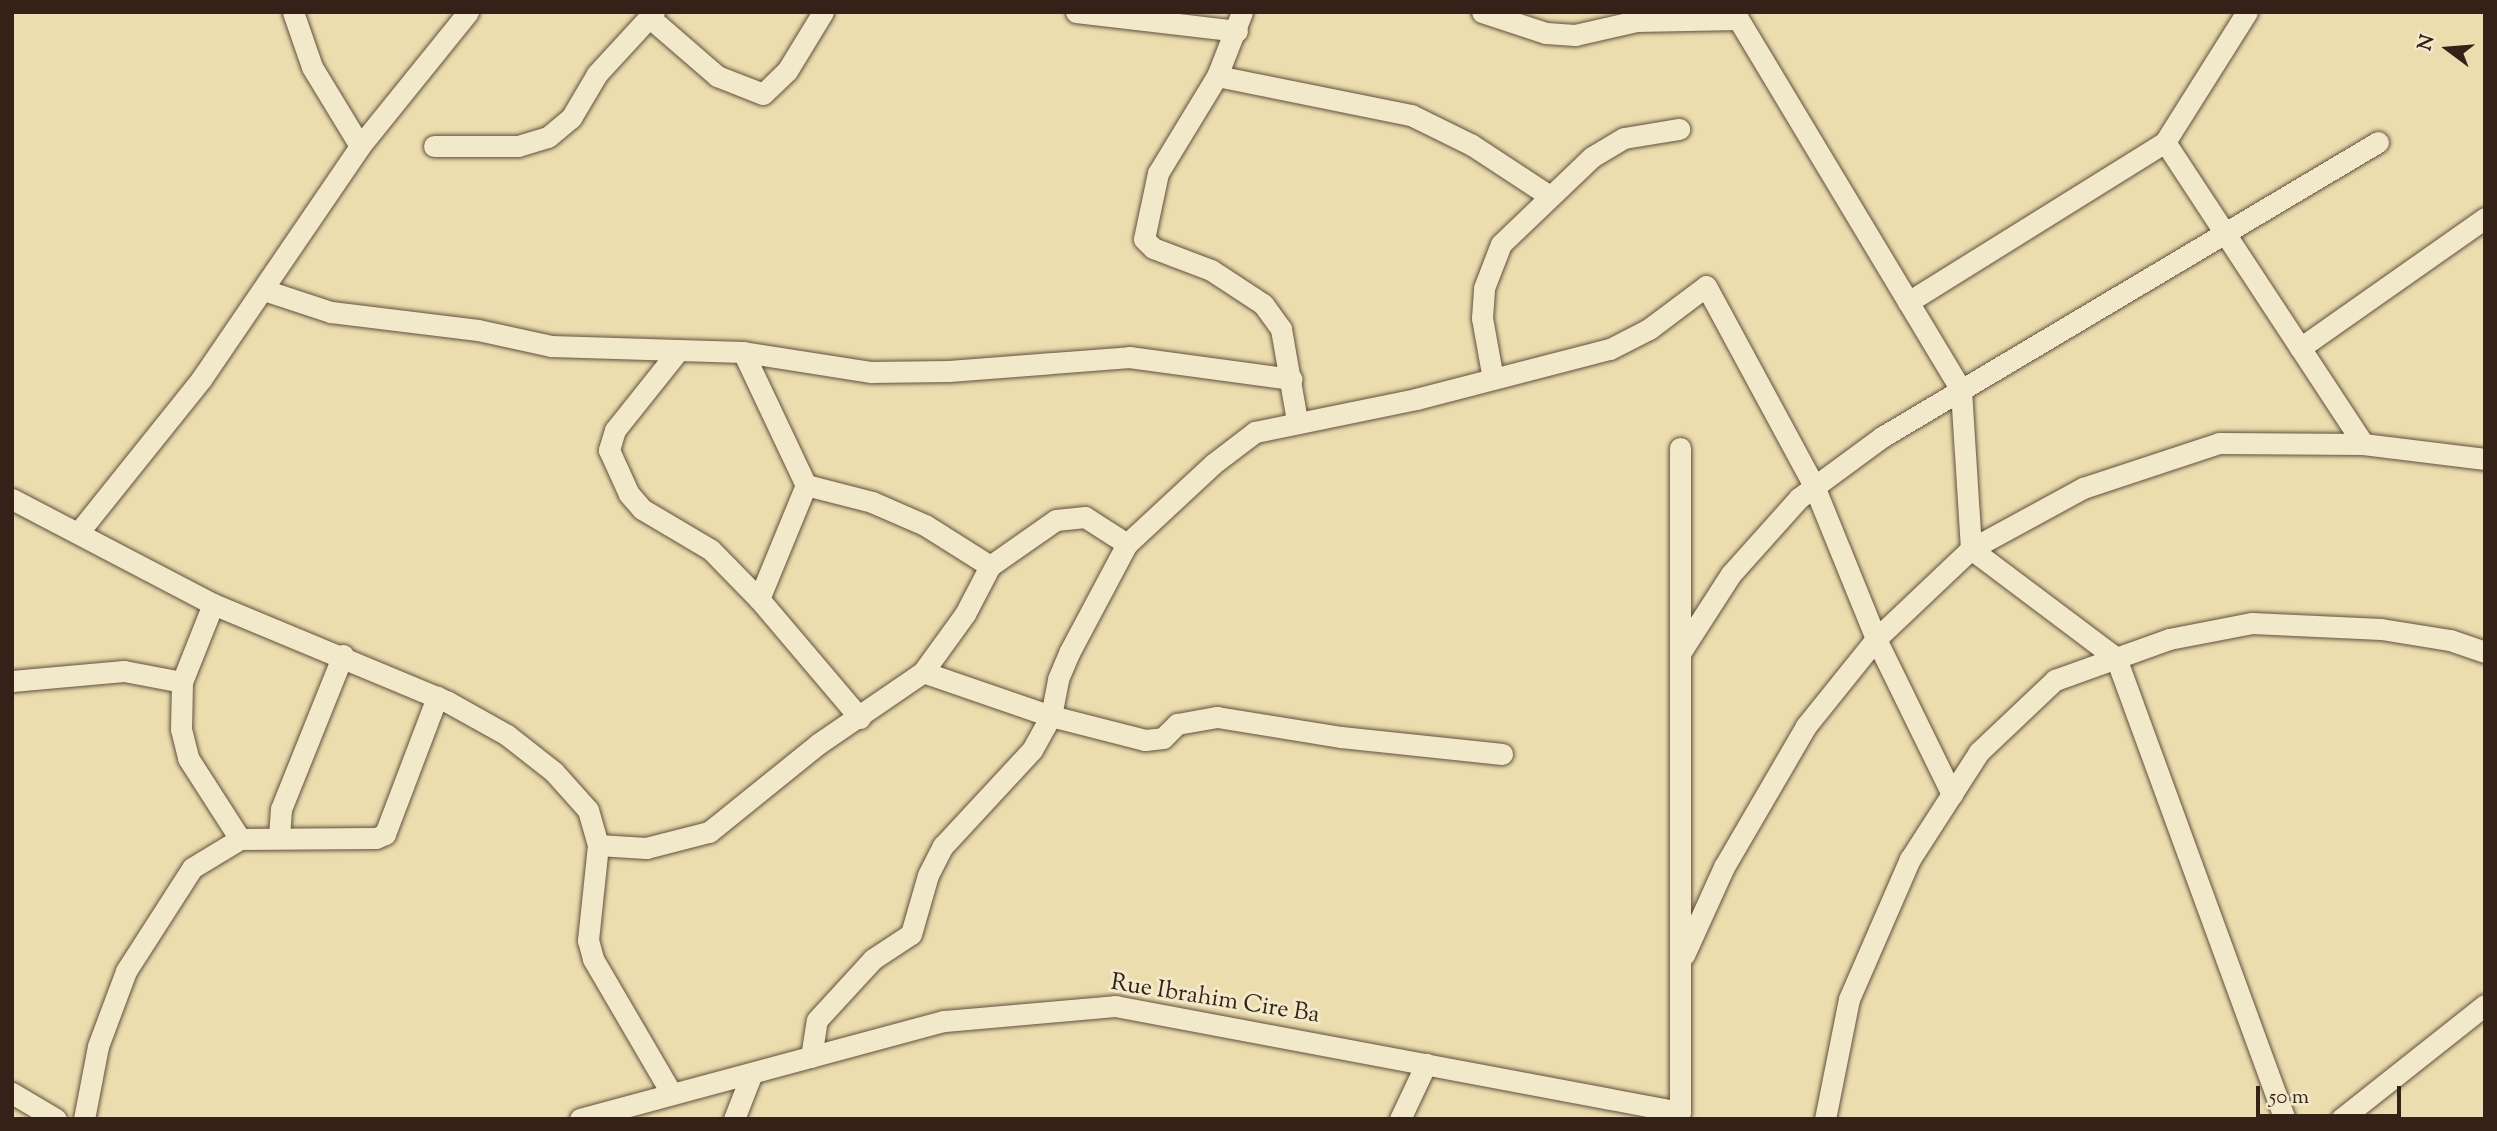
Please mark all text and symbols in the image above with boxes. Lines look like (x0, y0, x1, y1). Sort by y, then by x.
north arrow (2413, 14, 2483, 84)
text: N (2412, 32, 2442, 54)
street label: Rue Ibrahim Cire Ba (1108, 969, 1322, 1031)
scale bar (2259, 1072, 2404, 1116)
text: 50 m (2269, 1083, 2309, 1113)

